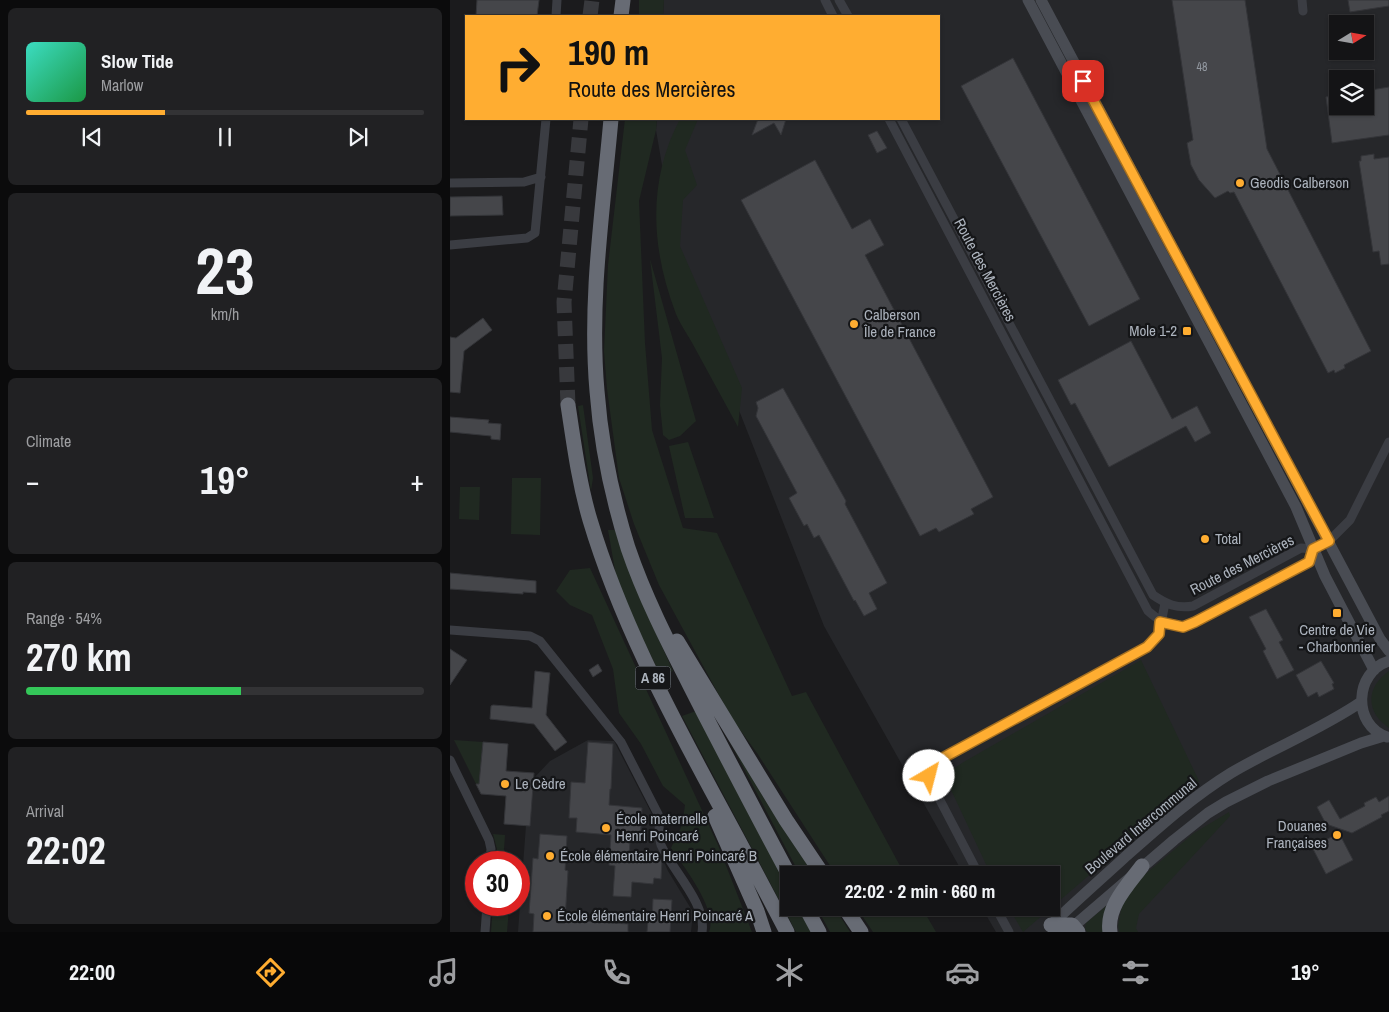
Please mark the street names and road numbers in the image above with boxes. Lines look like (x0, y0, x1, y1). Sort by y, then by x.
street label: Route des Mercières (949, 214, 1022, 325)
street label: Route des Mercières (1186, 529, 1297, 600)
road number: A 86 (636, 666, 670, 690)
street label: Boulevard Intercommunal (1080, 773, 1201, 879)

